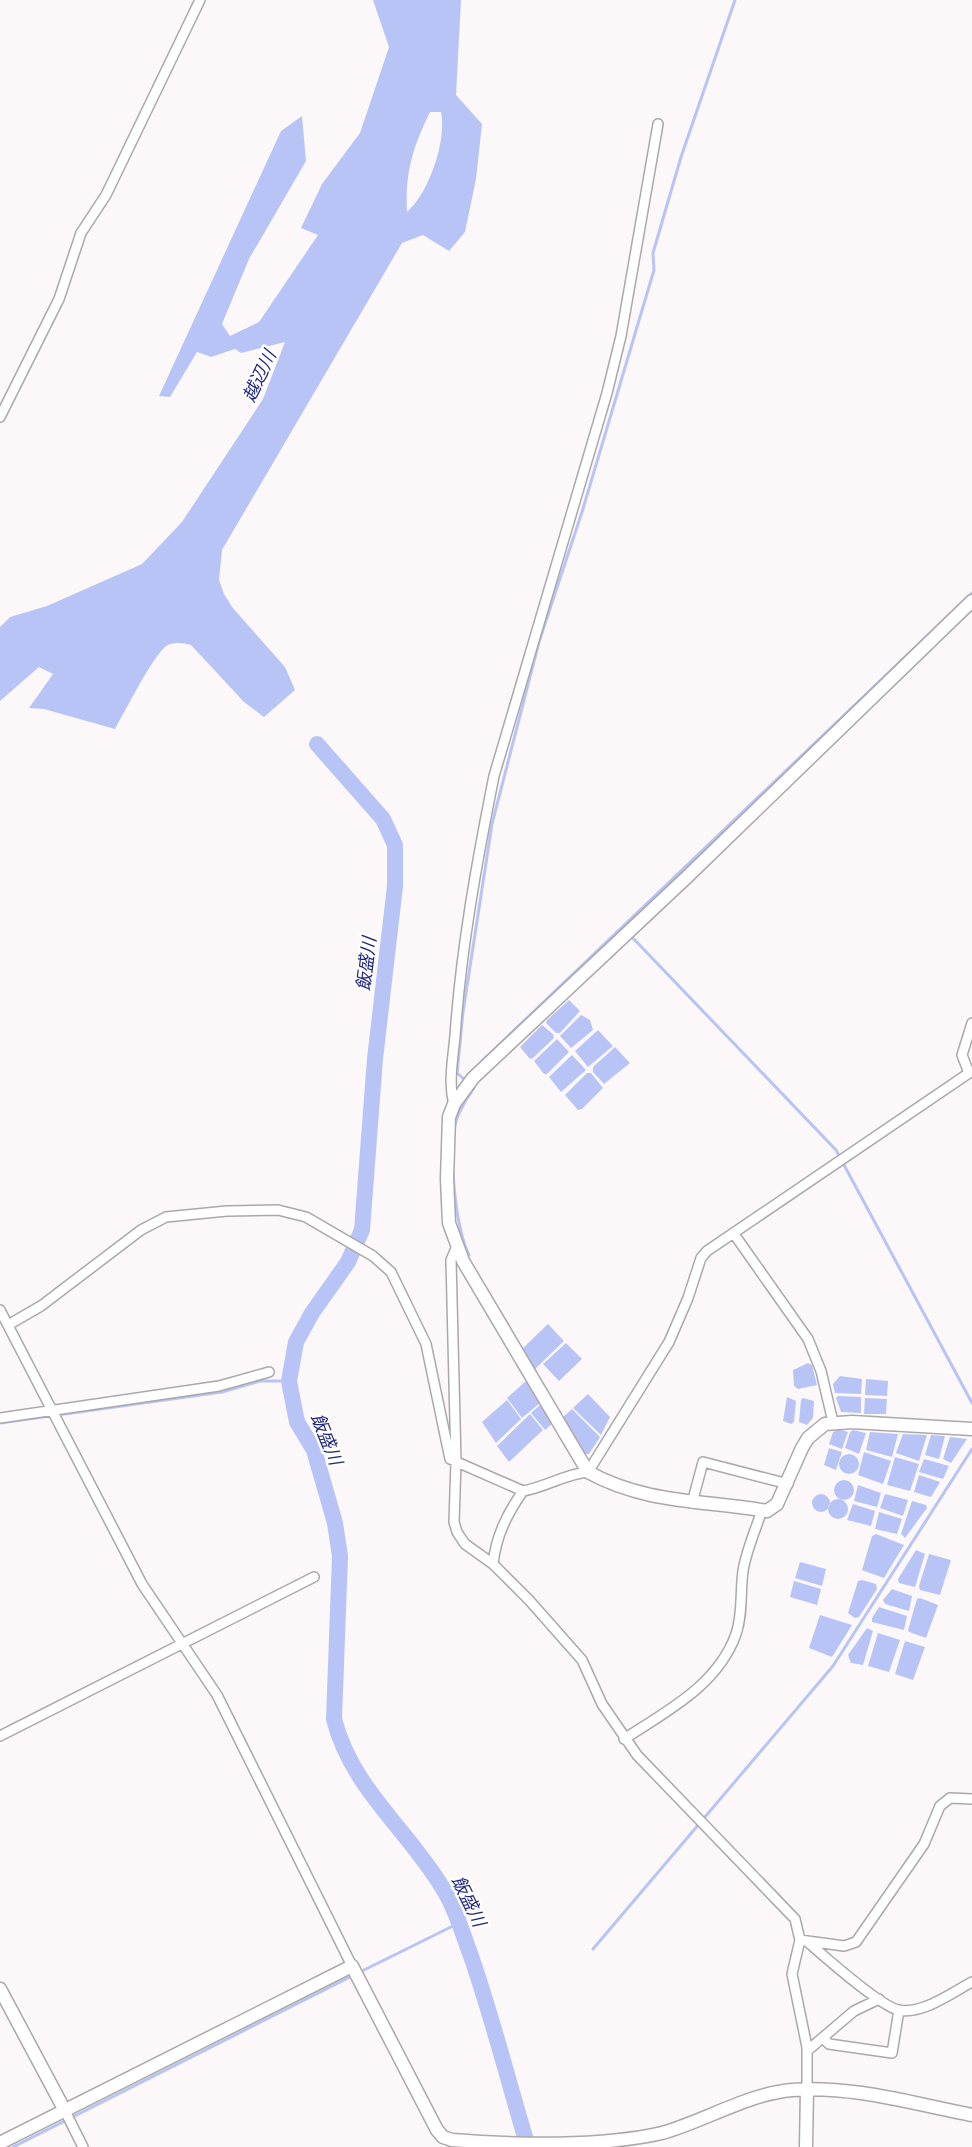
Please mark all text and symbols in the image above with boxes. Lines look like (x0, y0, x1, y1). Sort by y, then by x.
water label: 越辺川 (236, 344, 283, 406)
water label: 飯盛川 (350, 934, 382, 992)
water label: 飯盛川 (305, 1409, 349, 1471)
water label: 飯盛川 (446, 1871, 493, 1933)

